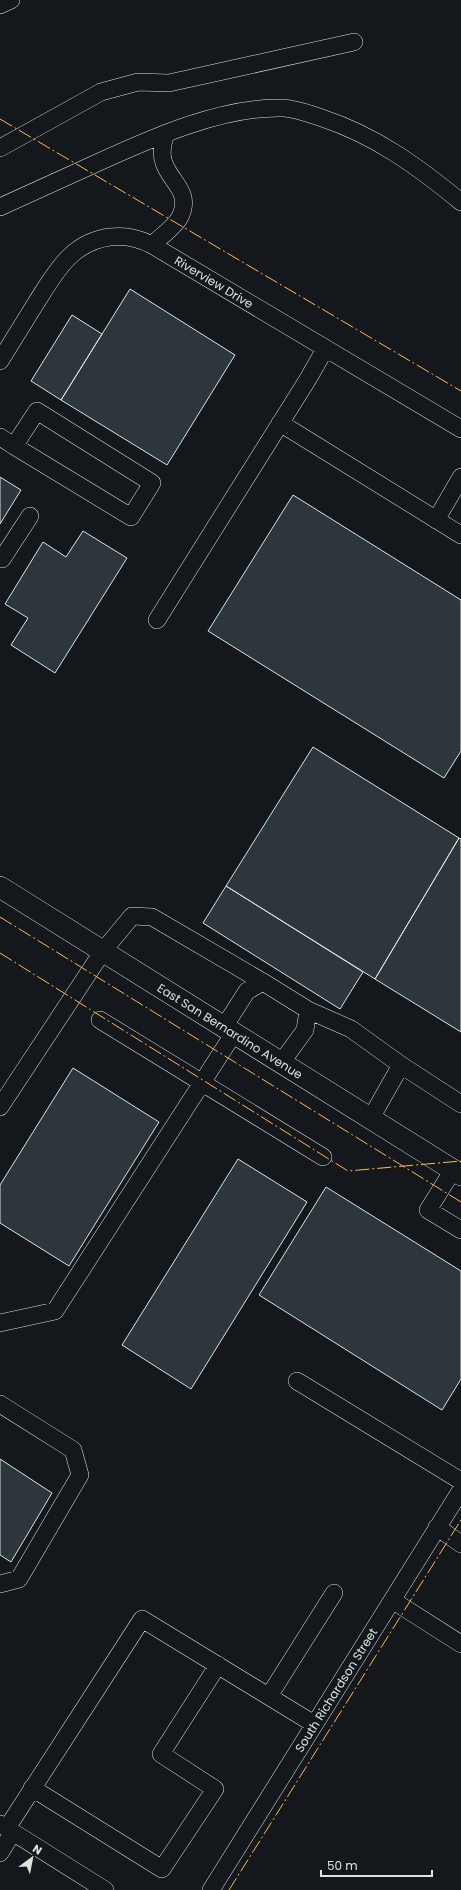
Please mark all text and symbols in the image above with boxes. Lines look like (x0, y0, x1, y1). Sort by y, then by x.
street label: Riverview Drive (171, 252, 257, 312)
street label: East San Bernardino Avenue (154, 979, 306, 1083)
street label: South Richardson Street (291, 1625, 381, 1755)
north arrow (12, 1838, 52, 1878)
text: N (30, 1841, 45, 1858)
scale bar (321, 1852, 432, 1878)
text: 50 m (327, 1857, 358, 1874)

